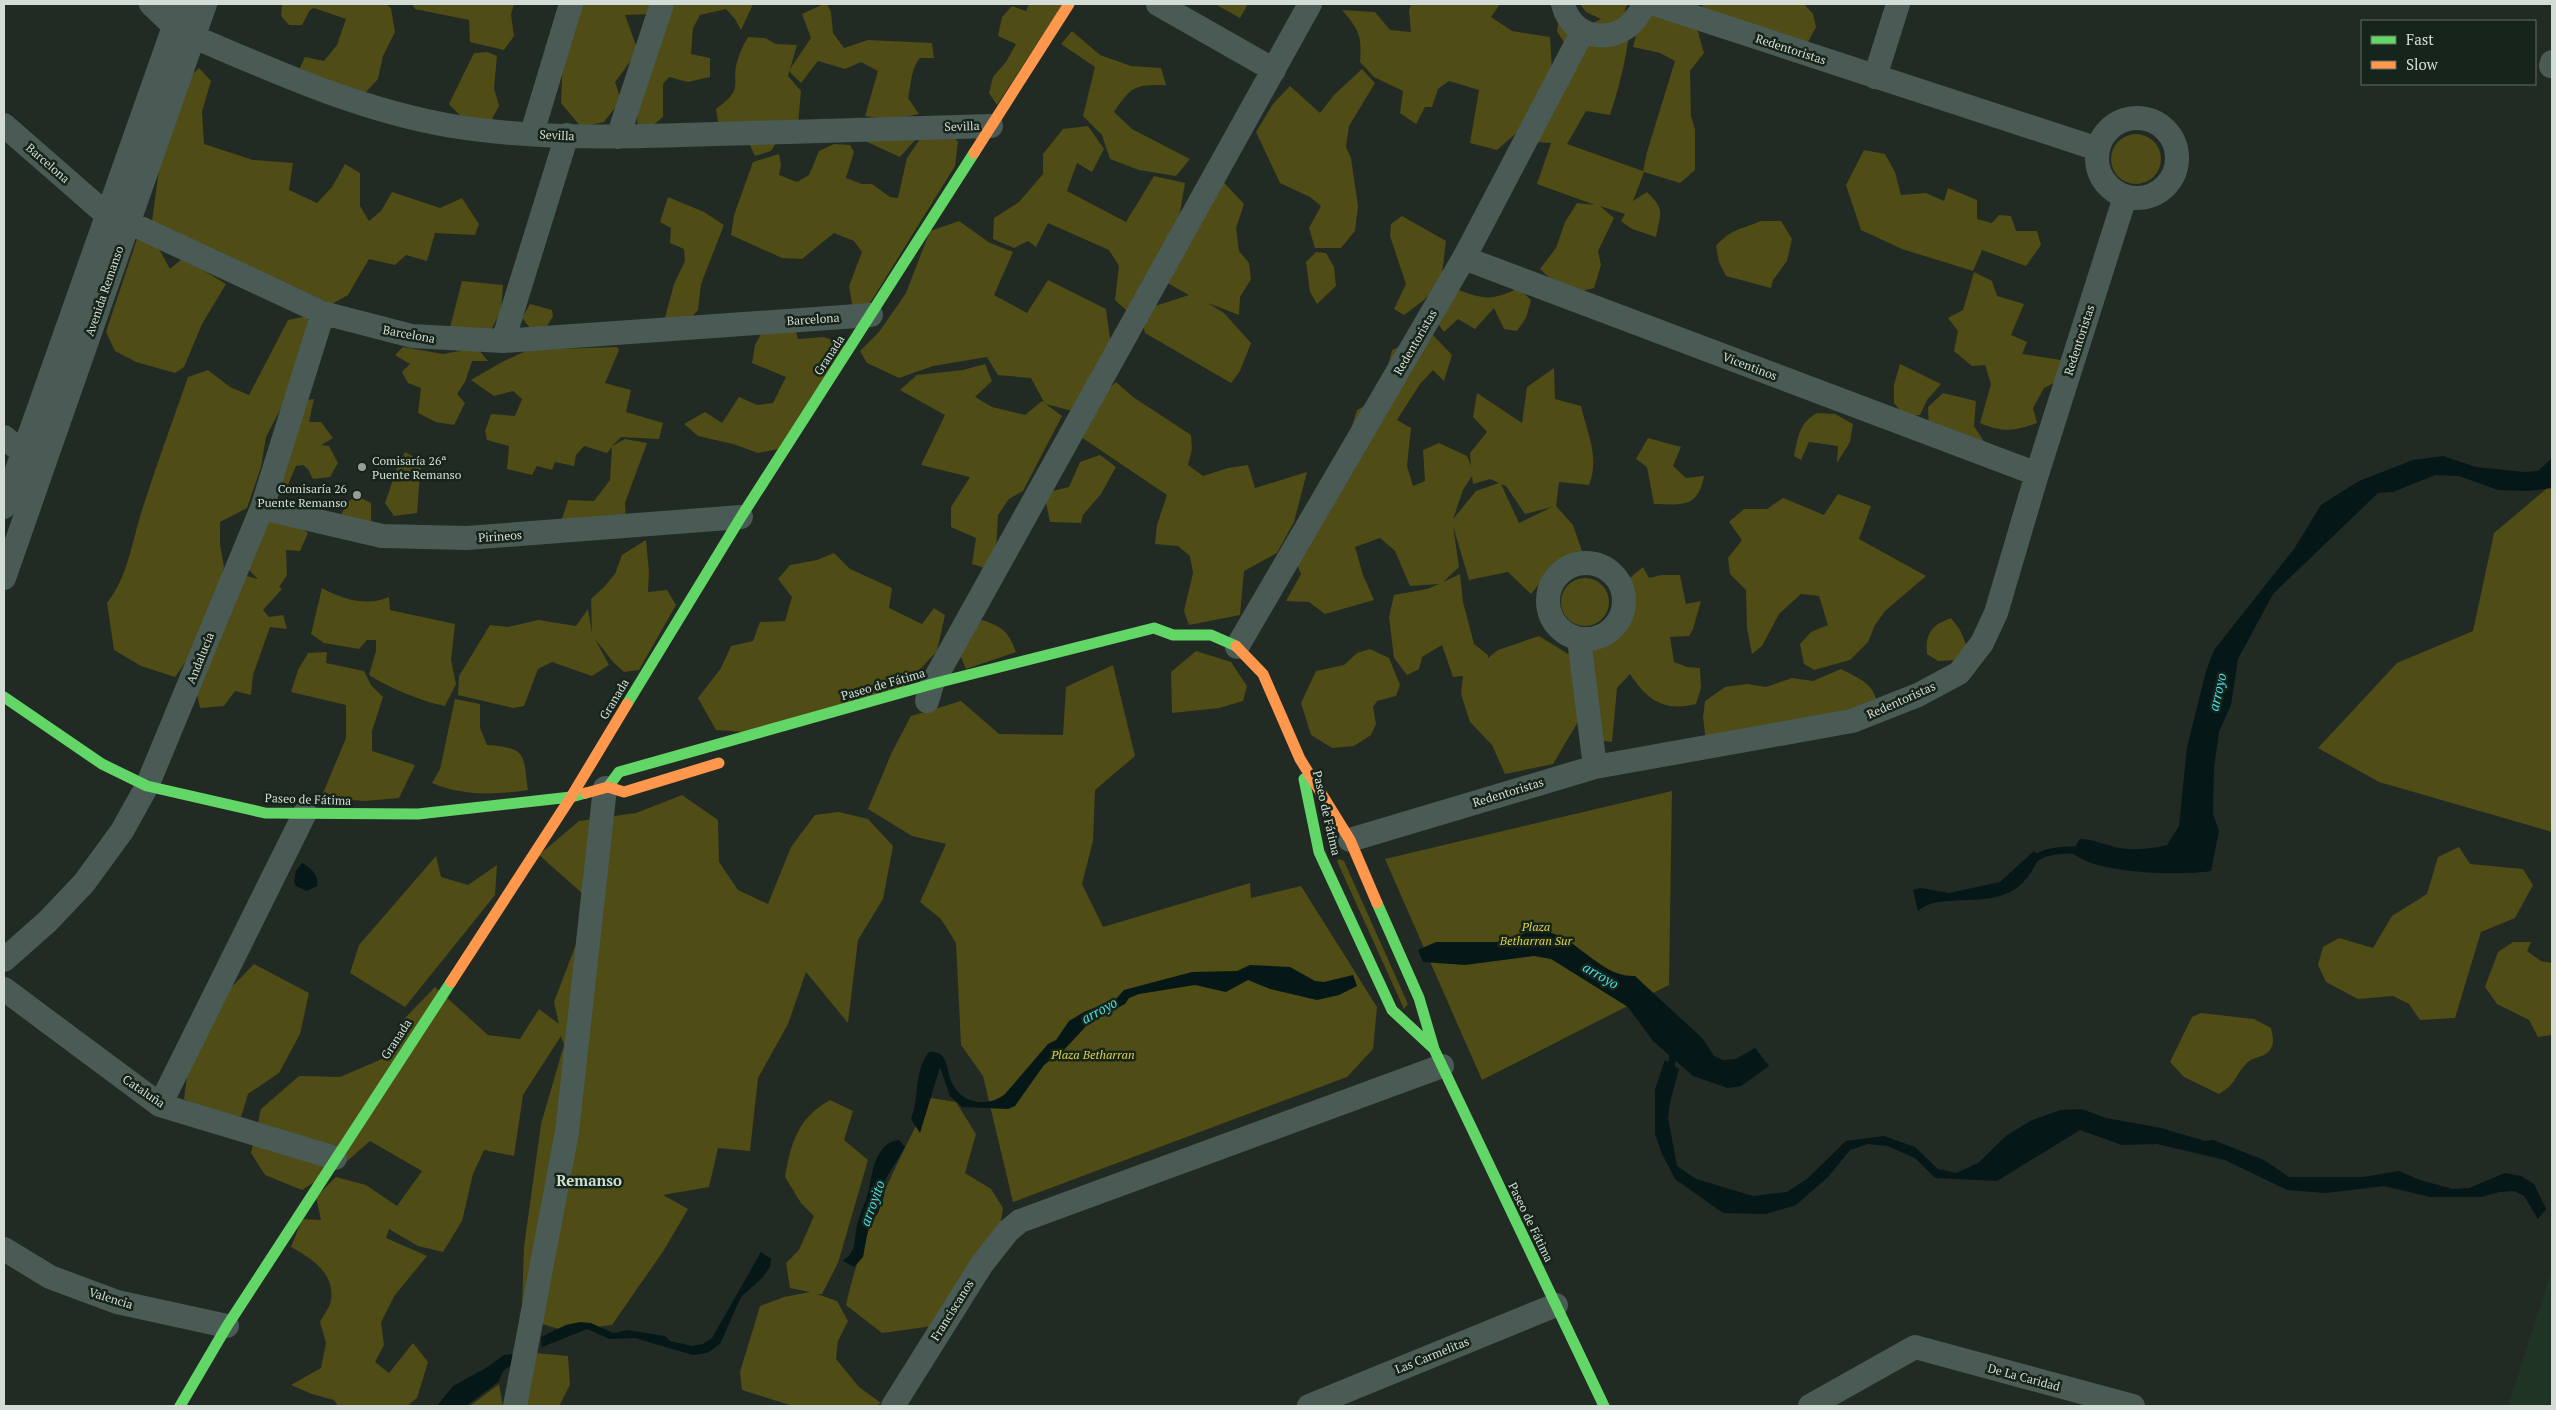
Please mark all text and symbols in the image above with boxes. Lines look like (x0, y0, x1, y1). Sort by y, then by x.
legend (2361, 20, 2536, 85)
text: Fast (2406, 29, 2434, 49)
street label: Redentoristas (1754, 31, 1828, 67)
text: Slow (2406, 54, 2439, 74)
street label: Sevilla (944, 118, 980, 134)
street label: Sevilla (539, 127, 575, 143)
street label: Barcelona (23, 140, 73, 186)
street label: Avenida Remanso (82, 244, 127, 338)
street label: Redentoristas (2061, 303, 2097, 377)
street label: Redentoristas (1390, 306, 1440, 378)
street label: Barcelona (786, 310, 840, 328)
street label: Barcelona (382, 322, 436, 346)
street label: Granada (810, 332, 848, 378)
street label: Vicentinos (1721, 349, 1779, 383)
place label: Comisaría 26ª Puente Remanso (372, 453, 462, 482)
marker: Comisaría 26ª Puente Remanso (356, 461, 368, 473)
place label: Comisaría 26 Puente Remanso (258, 481, 348, 510)
marker: Comisaría 26 Puente Remanso (351, 489, 363, 501)
street label: Pirineos (478, 527, 522, 545)
street label: Andalucía (183, 630, 217, 686)
street label: Paseo de Fátima (839, 665, 927, 703)
water label: arroyo (2203, 671, 2231, 713)
street label: Granada (596, 676, 632, 722)
street label: Redentoristas (1864, 678, 1938, 722)
street label: Paseo de Fátima (1310, 769, 1344, 857)
street label: Redentoristas (1471, 774, 1545, 810)
street label: Paseo de Fátima (264, 790, 352, 808)
park label: Plaza Betharran Sur (1499, 919, 1574, 948)
water label: arroyo (1579, 957, 1623, 993)
water label: arroyo (1077, 992, 1121, 1028)
street label: Granada (377, 1016, 415, 1062)
park label: Plaza Betharran (1050, 1047, 1135, 1062)
street label: Cataluña (120, 1071, 168, 1111)
district label: Remanso (556, 1170, 622, 1190)
water label: arroyito (855, 1177, 889, 1229)
street label: Paseo de Fátima (1505, 1180, 1557, 1264)
street label: Franciscanos (927, 1277, 977, 1343)
street label: Valencia (87, 1284, 135, 1312)
street label: Las Carmelitas (1393, 1333, 1471, 1377)
street label: De La Caridad (1986, 1360, 2062, 1394)

